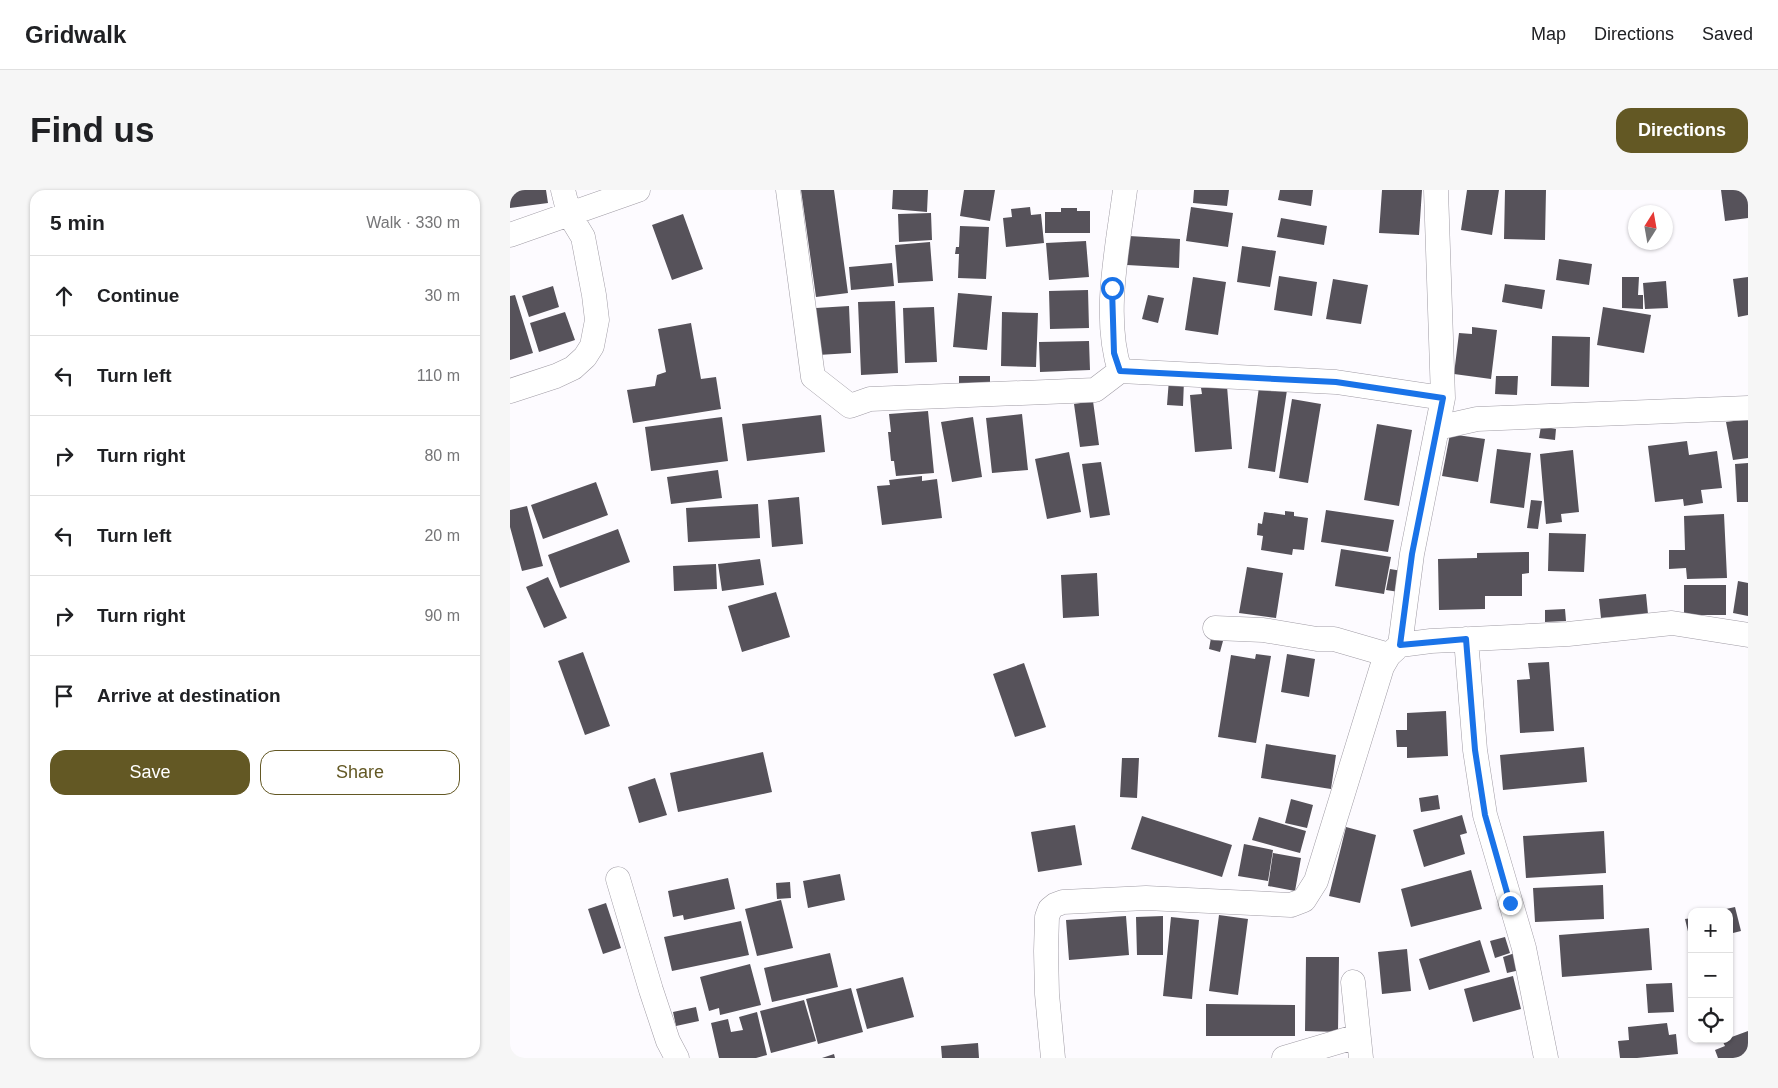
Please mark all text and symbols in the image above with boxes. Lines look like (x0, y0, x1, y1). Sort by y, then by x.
text: Gridwalk (25, 21, 126, 48)
text: Map (1531, 24, 1566, 44)
text: Directions (1594, 24, 1674, 44)
text: Saved (1702, 24, 1753, 44)
button: Directions (1616, 108, 1748, 153)
text: Find us (30, 110, 154, 149)
north arrow (1628, 205, 1673, 250)
text: 5 min (50, 211, 105, 234)
text: Walk · 330 m (366, 214, 460, 231)
route start (1101, 277, 1124, 300)
icon: ahead (50, 282, 78, 310)
text: Continue (97, 285, 179, 306)
text: 30 m (424, 287, 460, 304)
icon: left (50, 362, 78, 390)
text: Turn left (97, 365, 172, 386)
text: 110 m (417, 367, 460, 384)
icon: right (50, 442, 78, 470)
text: Turn right (97, 445, 185, 466)
text: 80 m (424, 447, 460, 464)
icon: left (50, 522, 78, 550)
text: Turn left (97, 525, 172, 546)
text: 20 m (424, 527, 460, 544)
icon: right (50, 602, 78, 630)
text: Turn right (97, 605, 185, 626)
text: 90 m (424, 607, 460, 624)
icon: arrive (50, 682, 78, 710)
text: Arrive at destination (97, 685, 281, 706)
button: Save (50, 750, 250, 795)
button: Share (260, 750, 460, 795)
route end (1499, 892, 1522, 915)
map controls (1688, 908, 1733, 1043)
button: + (1688, 908, 1733, 953)
button: − (1688, 953, 1733, 998)
button: locate (1688, 998, 1733, 1043)

